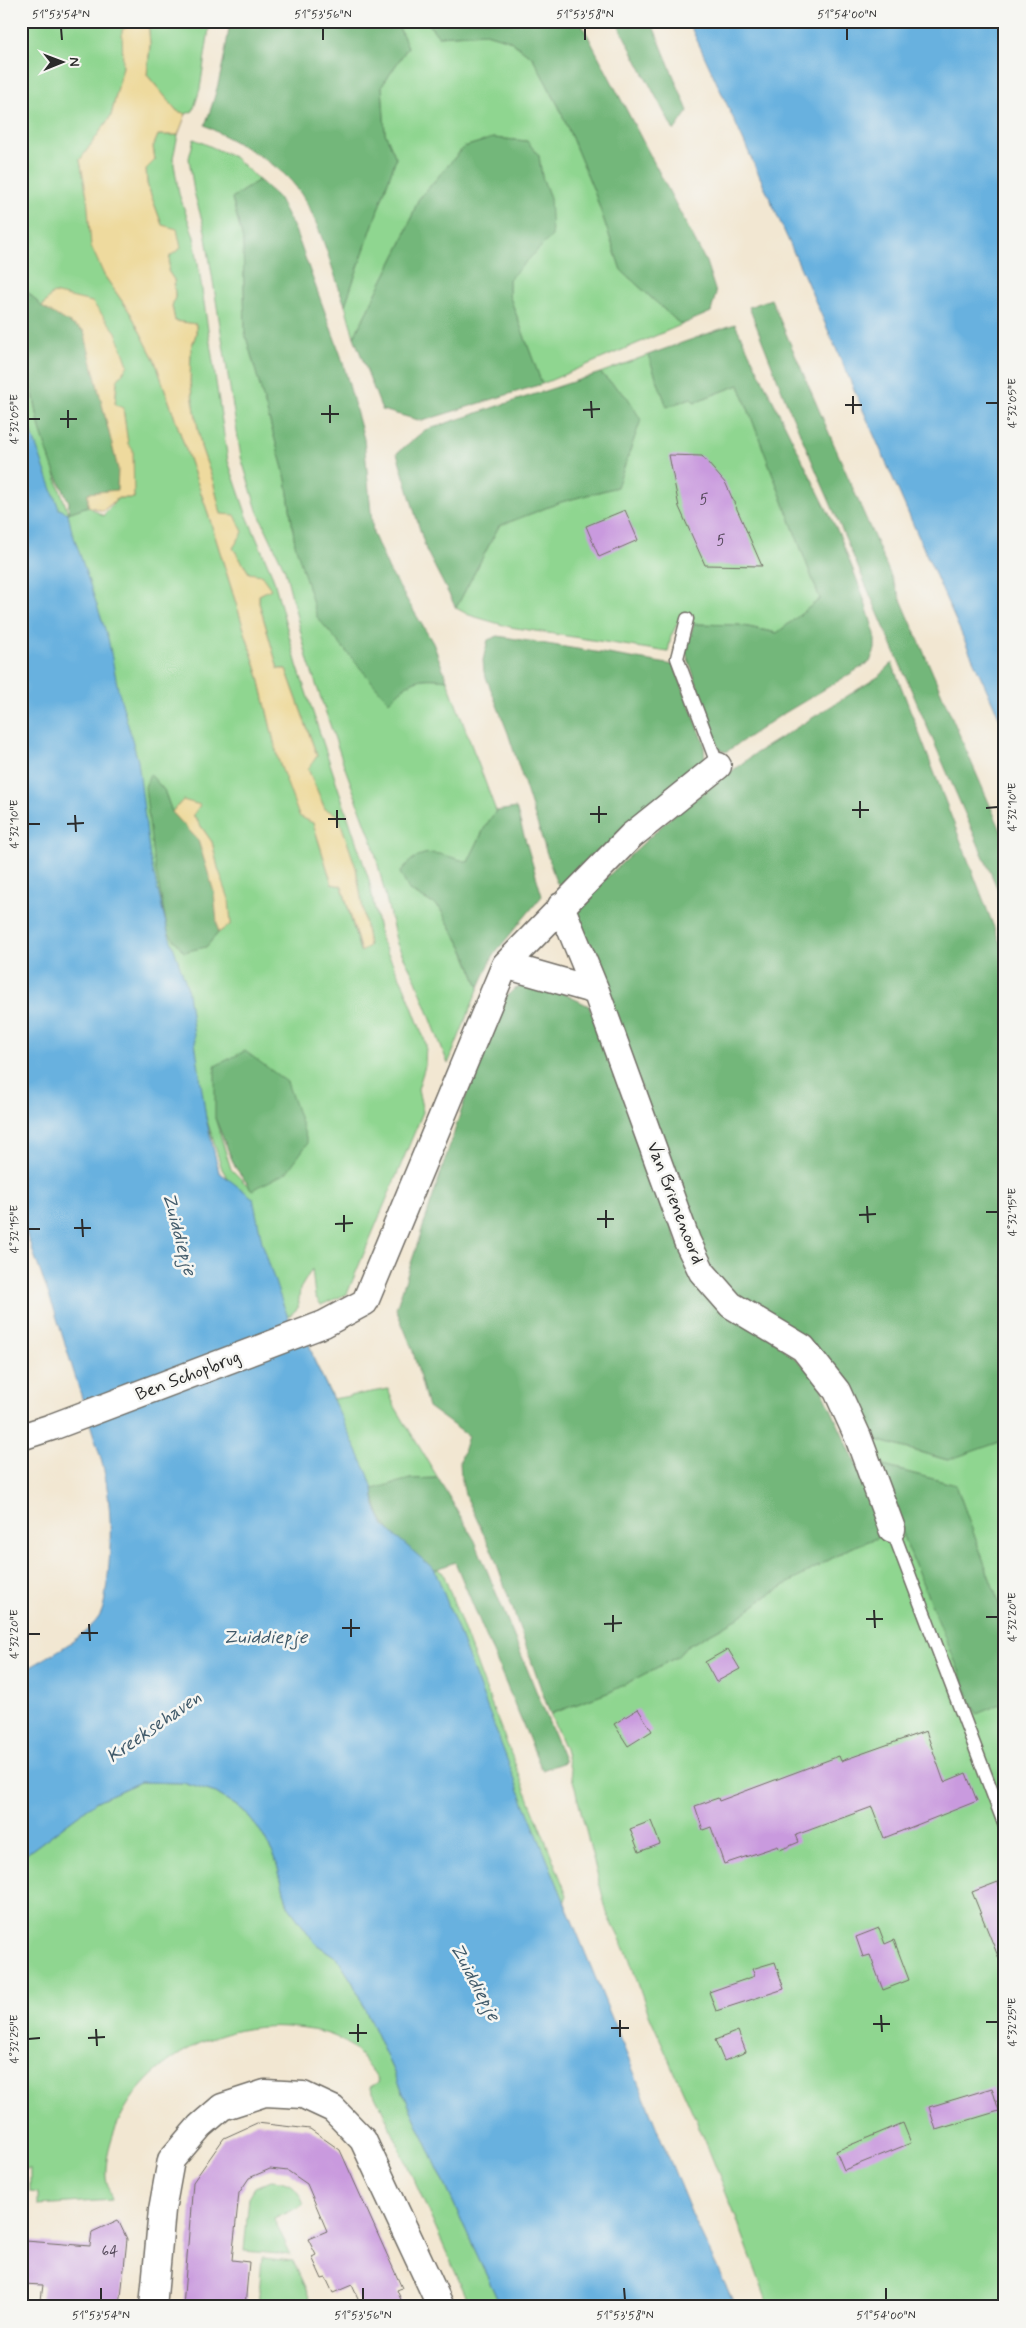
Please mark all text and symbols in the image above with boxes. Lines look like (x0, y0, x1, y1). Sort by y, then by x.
text: 51°53'54"N (32, 7, 90, 23)
text: 51°53'56"N (294, 7, 352, 23)
text: 51°53'58"N (556, 7, 614, 23)
text: 51°54'00"N (817, 7, 877, 23)
north arrow (38, 38, 88, 88)
text: N (65, 57, 83, 67)
text: 4°32'05"E (1005, 378, 1021, 428)
text: 4°32'05"E (7, 394, 23, 444)
house number: 5 (699, 490, 709, 510)
house number: 5 (716, 531, 726, 551)
text: 4°32'10"E (1005, 783, 1021, 831)
text: 4°32'10"E (7, 800, 23, 848)
street label: Van Brienenoord (641, 1138, 709, 1268)
text: 4°32'15"E (1005, 1188, 1021, 1236)
water label: Zuiddiepje (156, 1190, 202, 1280)
text: 4°32'15"E (7, 1205, 23, 1253)
street label: Ben Schopbrug (132, 1345, 244, 1407)
text: 4°32'20"E (1005, 1592, 1021, 1642)
text: 4°32'20"E (7, 1609, 23, 1659)
water label: Zuiddiepje (223, 1625, 309, 1650)
water label: Kreeksehaven (102, 1685, 206, 1769)
water label: Zuiddiepje (444, 1939, 507, 2027)
text: 4°32'25"E (1005, 1998, 1021, 2047)
text: 4°32'25"E (7, 2015, 23, 2064)
house number: 64 (102, 2242, 118, 2262)
text: 51°53'54"N (72, 2308, 130, 2324)
text: 51°53'56"N (334, 2308, 392, 2324)
text: 51°53'58"N (596, 2308, 654, 2324)
text: 51°54'00"N (856, 2308, 916, 2324)

